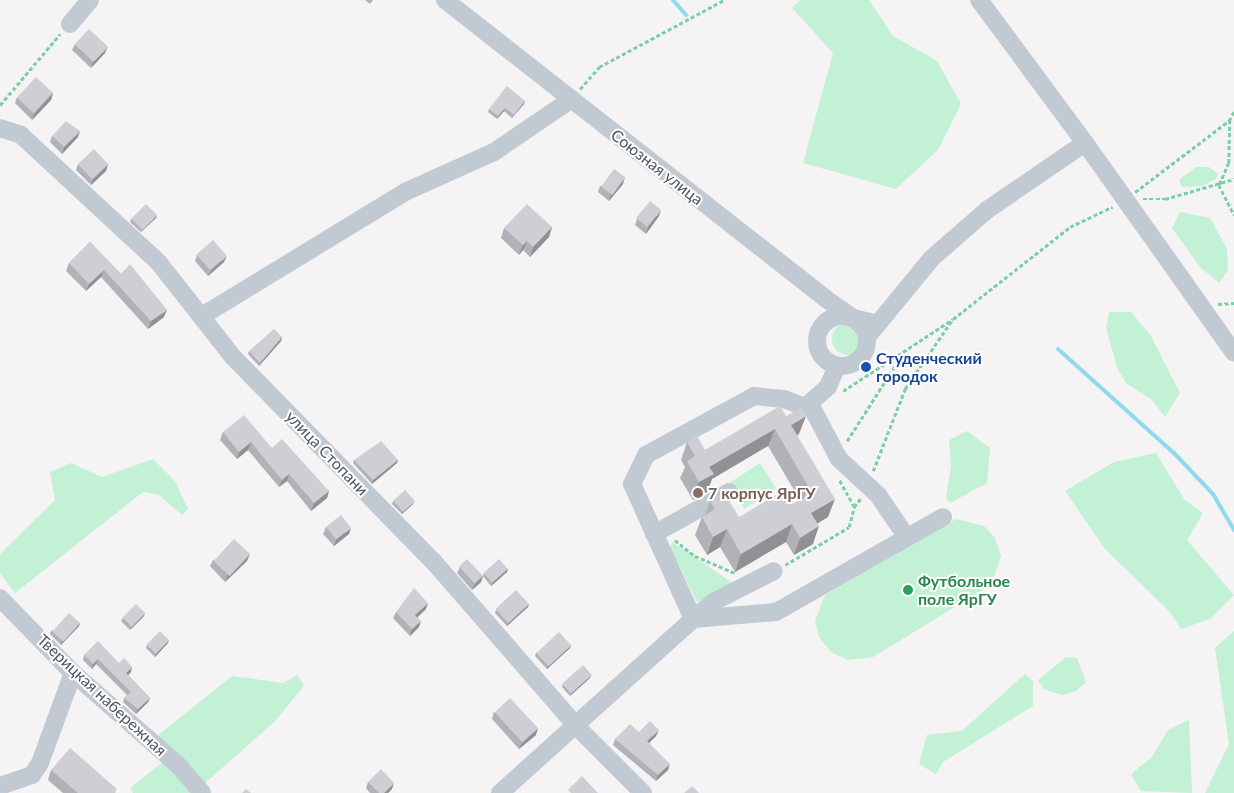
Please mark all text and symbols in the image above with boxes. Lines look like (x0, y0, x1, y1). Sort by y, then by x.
street label: Союзная улица (607, 125, 707, 209)
place label: Студенческий городок (876, 348, 982, 386)
marker: Студенческий городок (860, 361, 872, 373)
street label: улица Стопани (282, 407, 372, 499)
place label: 7 корпус ЯрГУ (708, 483, 816, 503)
marker: 7 корпус ЯрГУ (692, 487, 704, 499)
place label: Футбольное поле ЯрГУ (918, 571, 1010, 609)
marker: Футбольное поле ЯрГУ (902, 584, 914, 596)
street label: Тверицкая набережная (33, 630, 171, 760)

